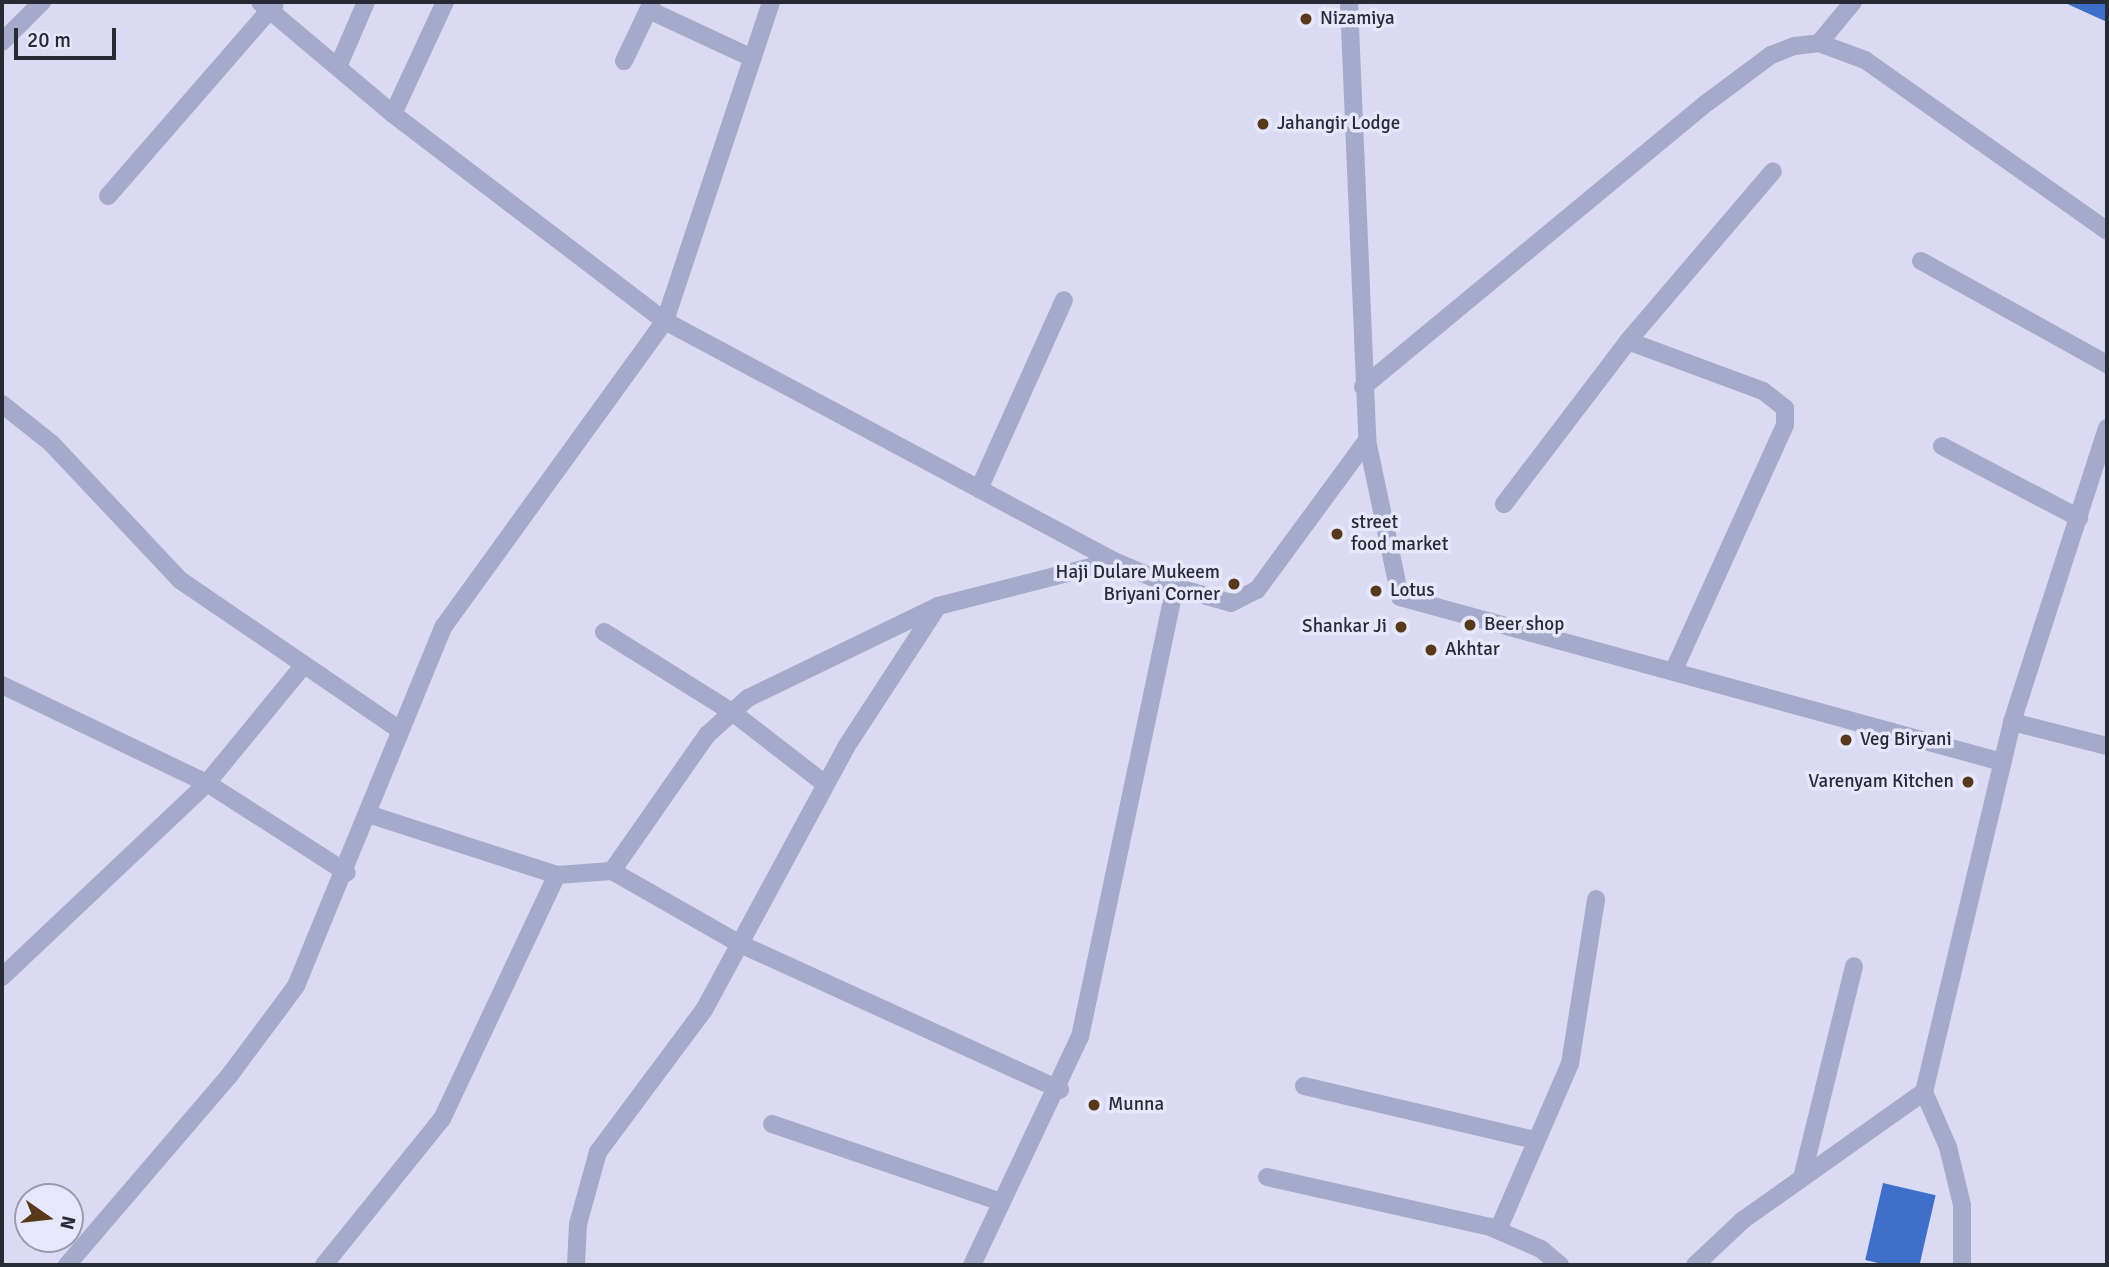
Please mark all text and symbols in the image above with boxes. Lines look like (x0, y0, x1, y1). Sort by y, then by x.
place label: Nizamiya (1320, 8, 1395, 30)
marker: Nizamiya (1298, 11, 1314, 27)
scale bar (18, 14, 119, 58)
text: 20 m (27, 27, 71, 53)
place label: Jahangir Lodge (1277, 113, 1400, 135)
marker: Jahangir Lodge (1255, 116, 1271, 132)
place label: street food market (1351, 512, 1448, 556)
marker: street food market (1329, 526, 1345, 542)
place label: Haji Dulare Mukeem Briyani Corner (1056, 562, 1220, 606)
marker: Haji Dulare Mukeem Briyani Corner (1226, 576, 1242, 592)
place label: Lotus (1390, 580, 1434, 602)
marker: Lotus (1368, 583, 1384, 599)
place label: Beer shop (1484, 614, 1564, 636)
place label: Shankar Ji (1302, 616, 1387, 638)
marker: Beer shop (1462, 617, 1478, 633)
marker: Shankar Ji (1393, 619, 1409, 635)
place label: Akhtar (1445, 639, 1500, 661)
marker: Akhtar (1423, 642, 1439, 658)
place label: Veg Biryani (1860, 729, 1952, 751)
marker: Veg Biryani (1838, 732, 1854, 748)
place label: Varenyam Kitchen (1808, 771, 1954, 793)
marker: Varenyam Kitchen (1960, 774, 1976, 790)
place label: Munna (1108, 1094, 1164, 1116)
marker: Munna (1086, 1097, 1102, 1113)
north arrow (14, 1183, 84, 1253)
text: N (54, 1213, 81, 1232)

